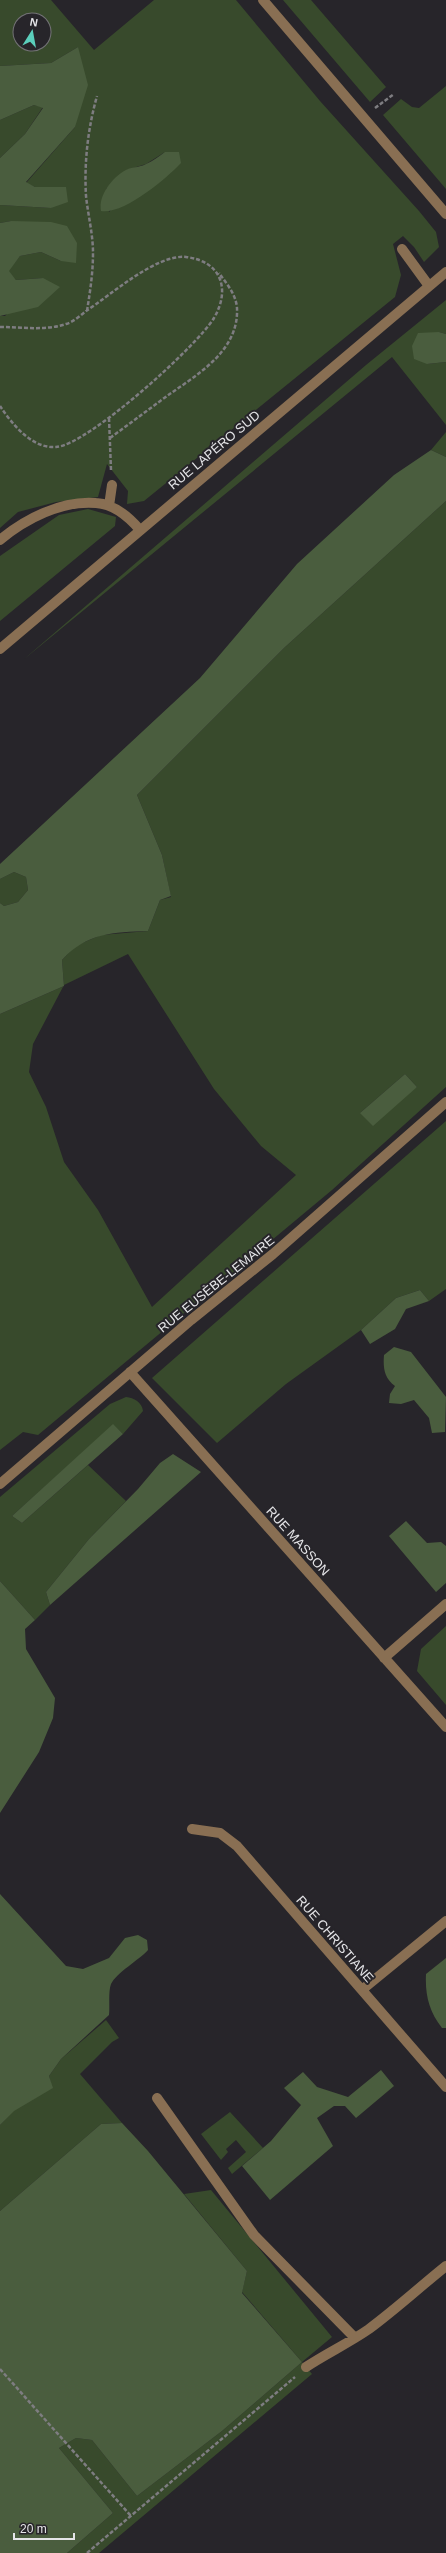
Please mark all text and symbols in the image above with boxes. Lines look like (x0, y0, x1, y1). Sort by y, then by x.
north arrow (12, 12, 52, 52)
text: N (29, 16, 39, 29)
street label: RUE LAPÉRO SUD (165, 407, 263, 493)
street label: RUE EUSÈBE-LEMAIRE (155, 1232, 277, 1336)
street label: RUE MASSON (263, 1504, 333, 1578)
street label: RUE CHRISTIANE (293, 1893, 377, 1986)
scale bar (14, 2515, 74, 2541)
text: 20 m (20, 2522, 47, 2536)

